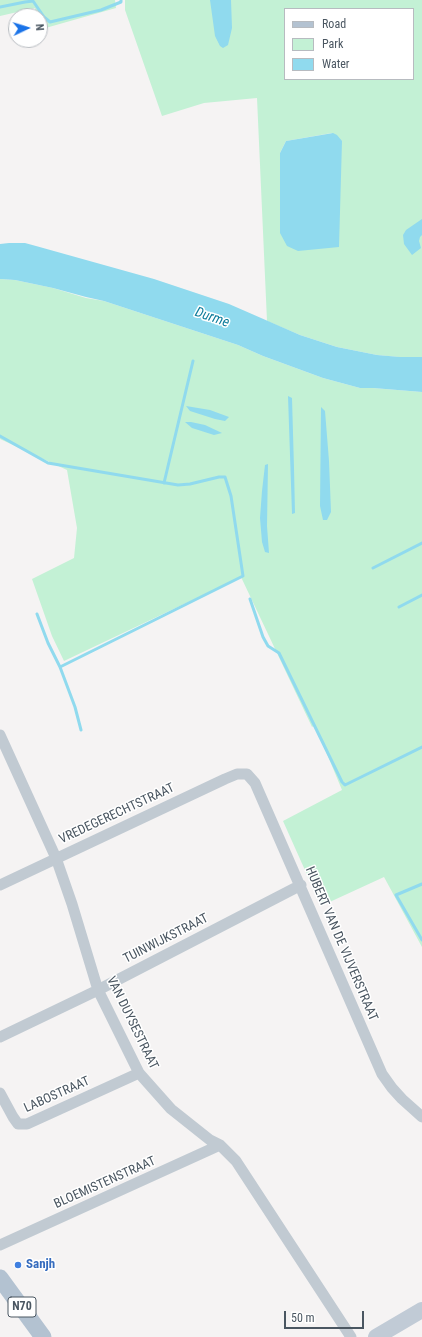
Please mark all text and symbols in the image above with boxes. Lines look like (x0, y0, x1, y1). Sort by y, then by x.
north arrow (8, 8, 48, 48)
legend (284, 8, 414, 80)
text: Road (322, 17, 346, 31)
text: N (33, 23, 46, 31)
text: Park (322, 37, 343, 51)
text: Water (322, 57, 350, 71)
water label: Durme (193, 304, 231, 332)
street label: VREDEGERECHTSTRAAT (57, 780, 177, 848)
street label: HUBERT VAN DE VIJVERSTRAAT (301, 865, 381, 1023)
street label: TUINWIJKSTRAAT (121, 911, 211, 967)
street label: VAN DUYSESTRAAT (103, 974, 161, 1072)
street label: LABOSTRAAT (22, 1074, 92, 1116)
street label: BLOEMISTENSTRAAT (52, 1154, 158, 1212)
place label: Sanjh (26, 1257, 55, 1273)
marker: Sanjh (13, 1260, 23, 1270)
road number: N70 (8, 1297, 36, 1317)
scale bar (286, 1303, 366, 1329)
text: 50 m (291, 1311, 315, 1325)

